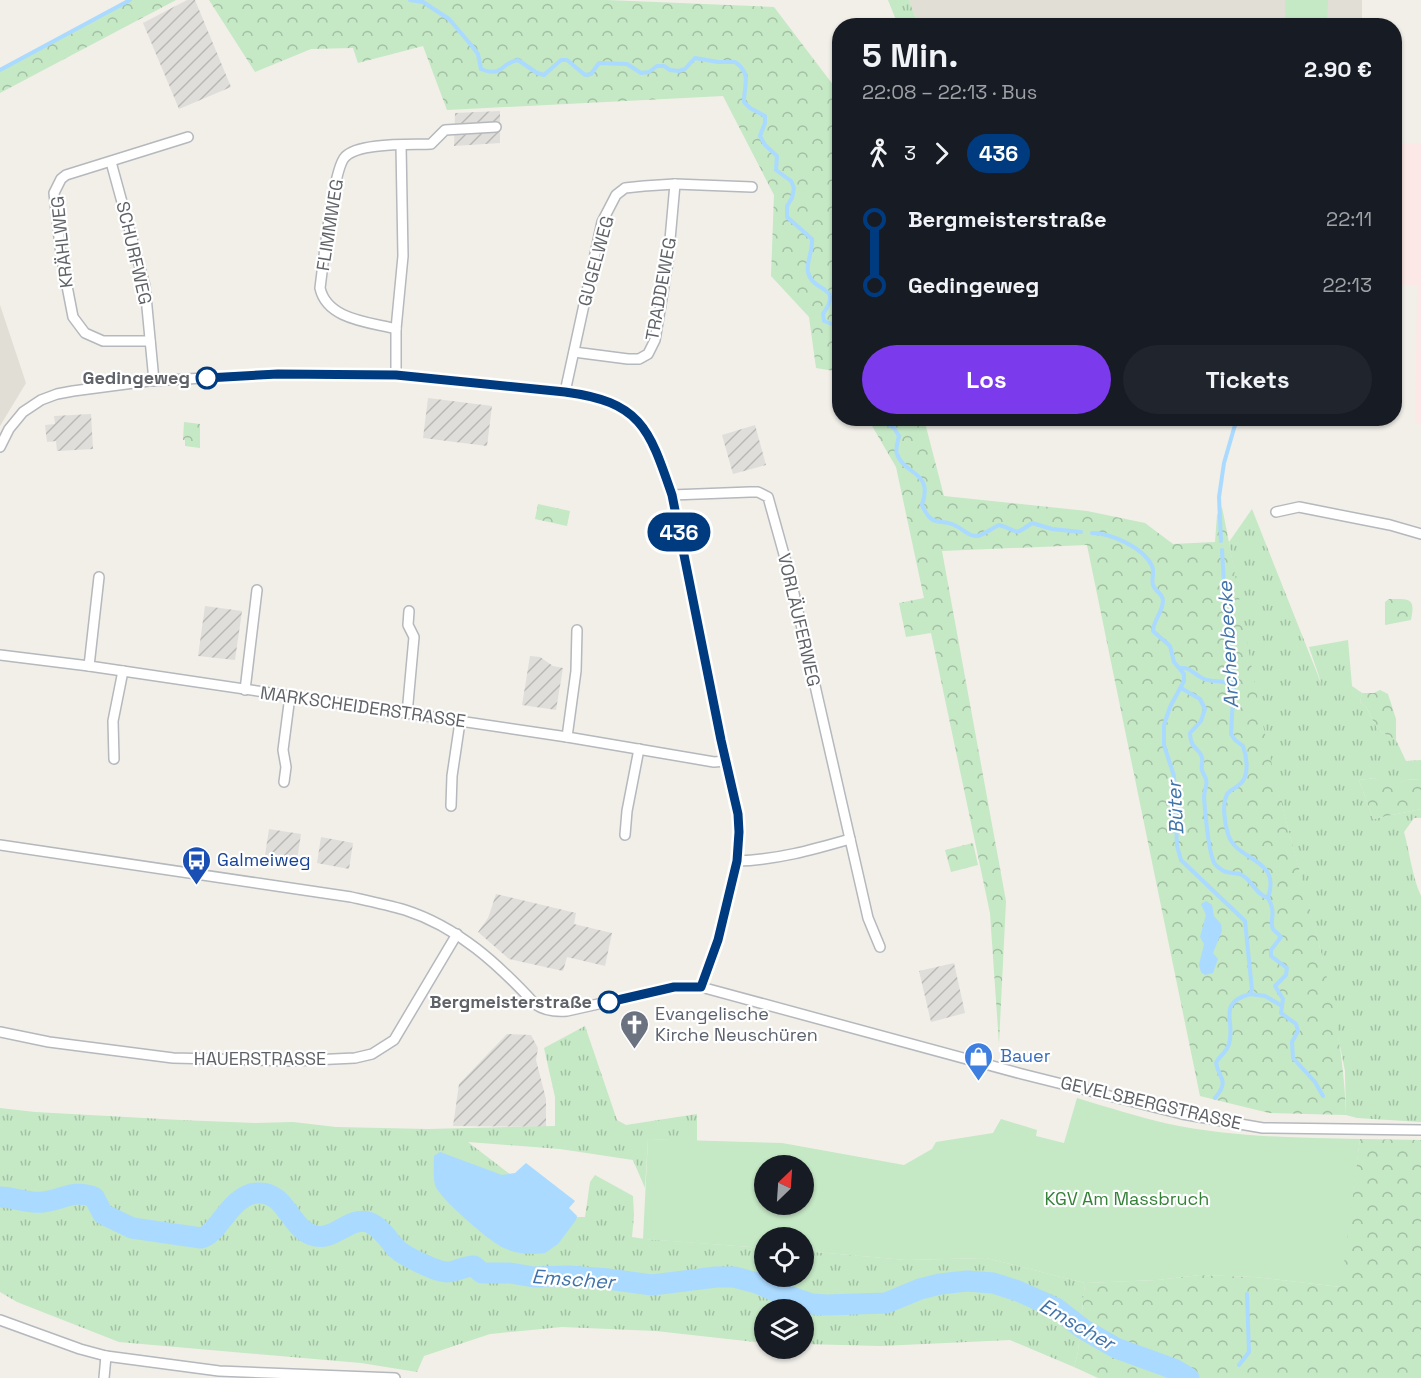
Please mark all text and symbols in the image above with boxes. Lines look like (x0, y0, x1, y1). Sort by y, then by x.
text: 5 Min. (862, 35, 958, 77)
text: 2.90 € (1304, 55, 1372, 83)
text: 22:08 – 22:13 · Bus (862, 79, 1037, 105)
icon: walk (862, 137, 895, 170)
icon: forward (925, 137, 958, 170)
text: 3 (904, 140, 916, 166)
text: 436 (979, 140, 1018, 167)
street label: FLIMMWEG (311, 177, 348, 273)
street label: KRÄHLWEG (45, 195, 78, 289)
street label: SCHURFWEG (111, 199, 158, 307)
text: Bergmeisterstraße (908, 205, 1107, 233)
text: 22:11 (1326, 206, 1372, 232)
street label: GUGELWEG (572, 213, 619, 309)
street label: TRADDEWEG (640, 235, 681, 342)
text: Gedingeweg (908, 271, 1039, 299)
text: 22:13 (1322, 272, 1372, 298)
button: Los (862, 345, 1111, 414)
button: Tickets (1123, 345, 1372, 414)
place label: Gedingeweg (83, 366, 190, 389)
marker: Gedingeweg (196, 367, 218, 389)
line badge: 436 (644, 512, 714, 552)
text: 436 (659, 519, 699, 546)
street label: VORLÄUFERWEG (773, 551, 826, 689)
water label: Archenbecke (1212, 580, 1244, 709)
street label: MARKSCHEIDERSTRASSE (259, 681, 467, 732)
water label: Büter (1160, 778, 1189, 835)
bus stop icon: Galmeiweg (180, 844, 212, 886)
place label: Galmeiweg (217, 848, 311, 871)
place label: Bergmeisterstraße (430, 990, 592, 1013)
marker: Bergmeisterstraße (598, 991, 620, 1013)
place label: Evangelische Kirche Neuschüren (655, 1002, 818, 1046)
church icon: Evangelische Kirche Neuschüren (618, 1008, 650, 1050)
shop icon: Bauer (963, 1040, 995, 1082)
place label: Bauer (1000, 1044, 1051, 1067)
street label: HAUERSTRASSE (194, 1047, 326, 1070)
street label: GEVELSBERGSTRASSE (1058, 1070, 1244, 1135)
north arrow (754, 1155, 814, 1215)
map controls (754, 1155, 814, 1359)
park label: KGV Am Massbruch (1045, 1187, 1209, 1210)
button: locate (754, 1227, 814, 1287)
water label: Emscher (531, 1263, 618, 1295)
water label: Emscher (1035, 1292, 1121, 1357)
button: layers (754, 1299, 814, 1359)

